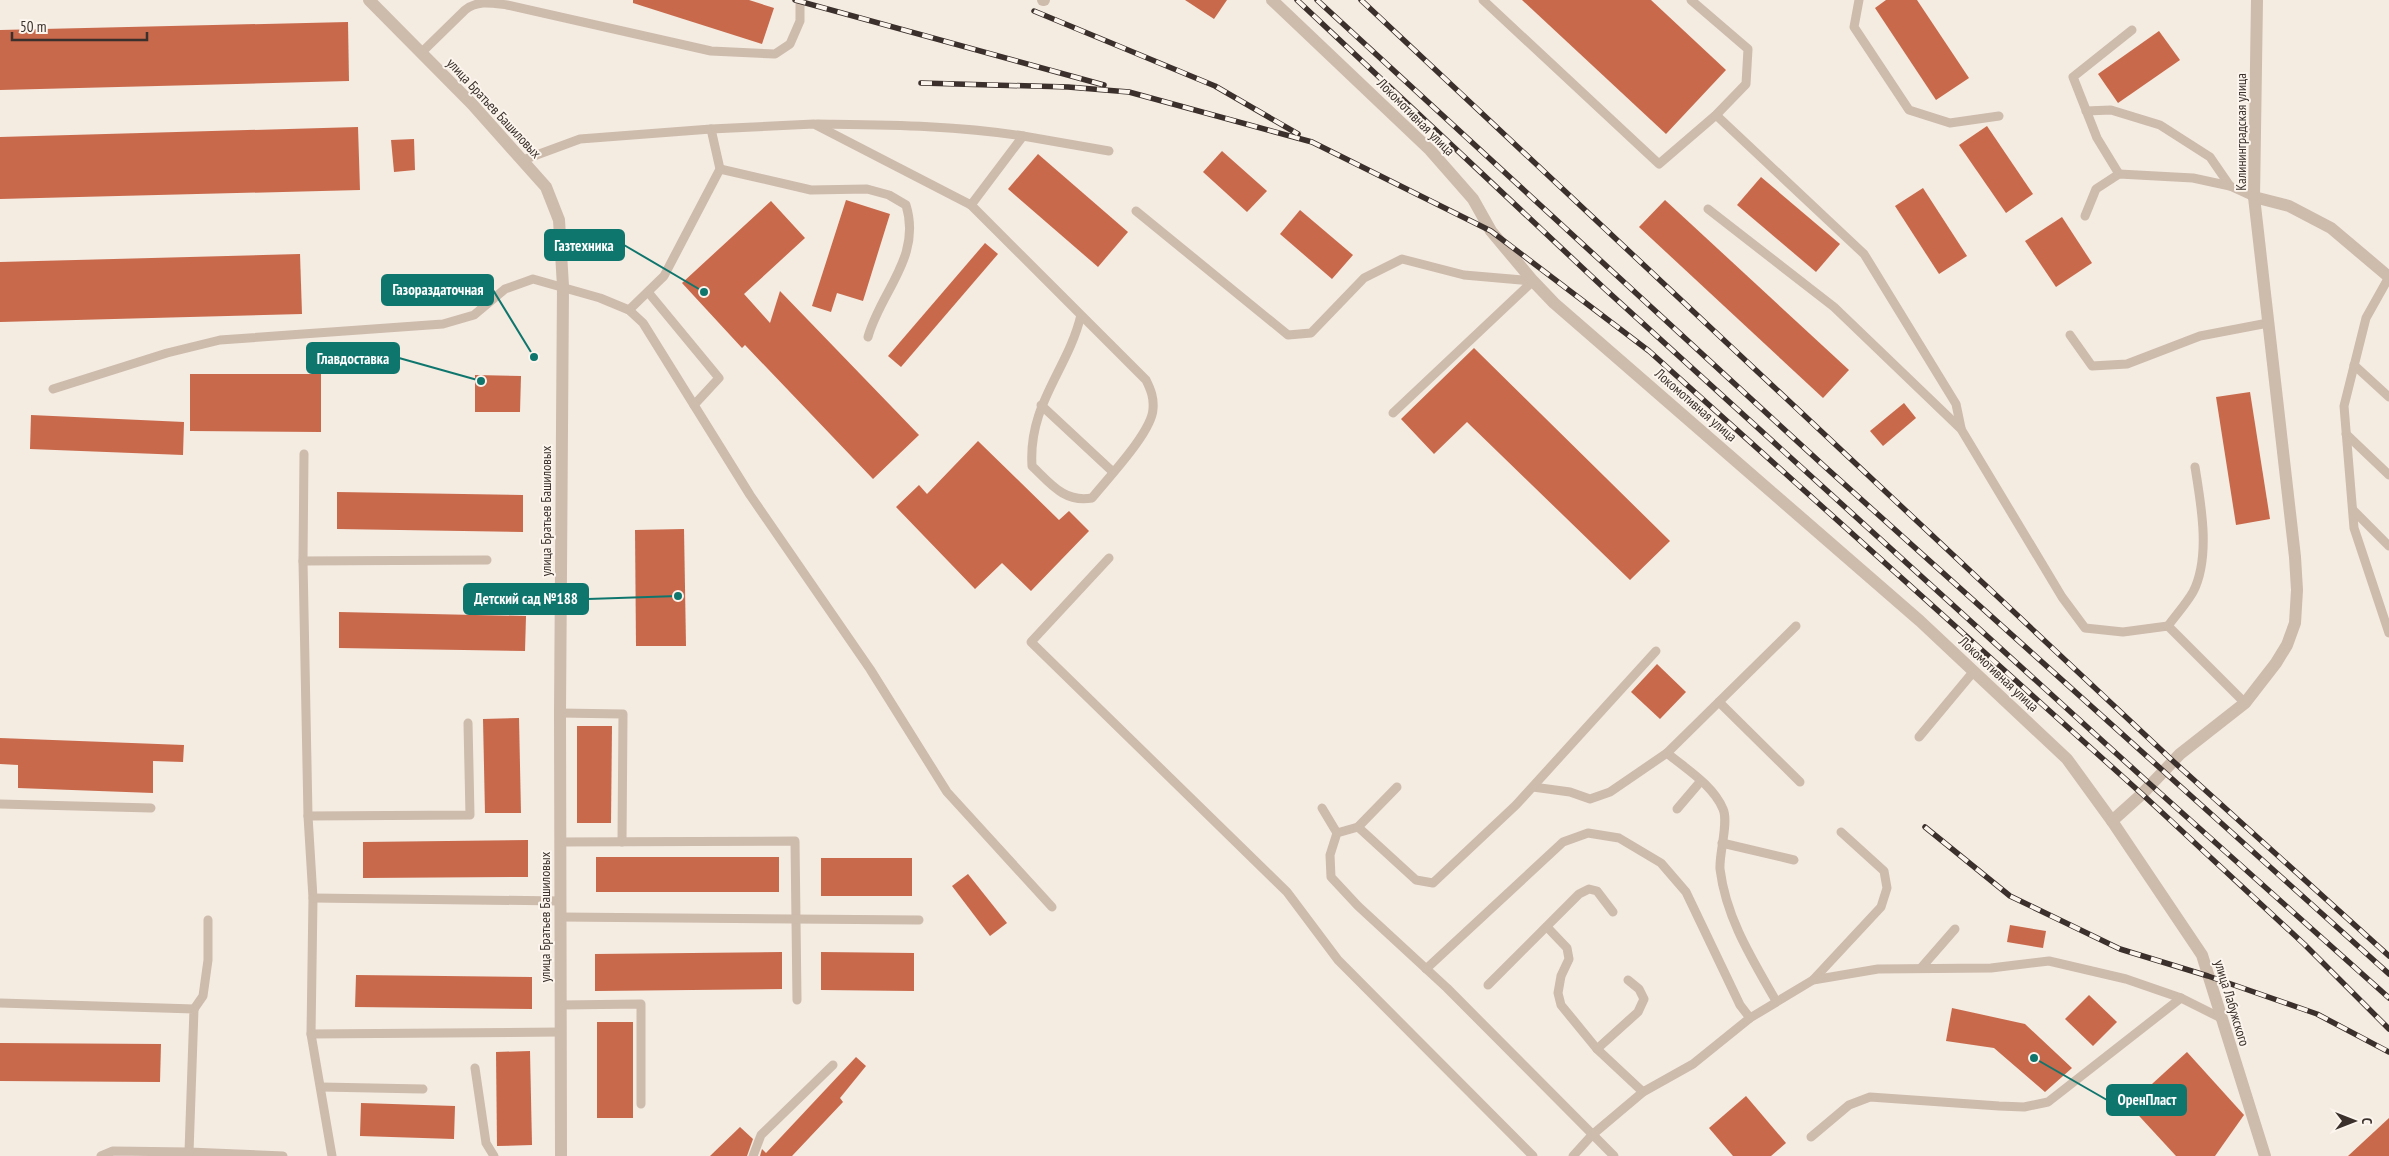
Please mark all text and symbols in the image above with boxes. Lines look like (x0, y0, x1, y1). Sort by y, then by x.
scale bar (12, 10, 148, 42)
text: 50 m (20, 17, 46, 36)
street label: улица Братьев Башиловых (443, 54, 545, 162)
street label: Калининградская улица (2232, 73, 2250, 191)
street label: Локомотивная улица (1373, 74, 1459, 160)
callout: Газтехника (545, 230, 624, 260)
text: Газтехника (554, 236, 614, 255)
callout: Газораздаточная (382, 275, 493, 305)
text: Газораздаточная (392, 280, 484, 299)
callout: Главдоставка (307, 343, 399, 373)
text: Главдоставка (317, 349, 389, 368)
street label: Локомотивная улица (1651, 364, 1741, 445)
street label: улица Братьев Башиловых (537, 445, 555, 576)
callout: Детский сад №188 (464, 584, 588, 614)
text: Детский сад №188 (474, 589, 578, 608)
street label: Локомотивная улица (1955, 632, 2043, 716)
street label: улица Братьев Башиловых (536, 851, 554, 982)
street label: улица Лабужского (2210, 958, 2254, 1048)
callout: ОренПласт (2107, 1085, 2186, 1115)
text: ОренПласт (2117, 1090, 2177, 1109)
north arrow (2329, 1096, 2379, 1146)
text: С (2358, 1118, 2376, 1125)

